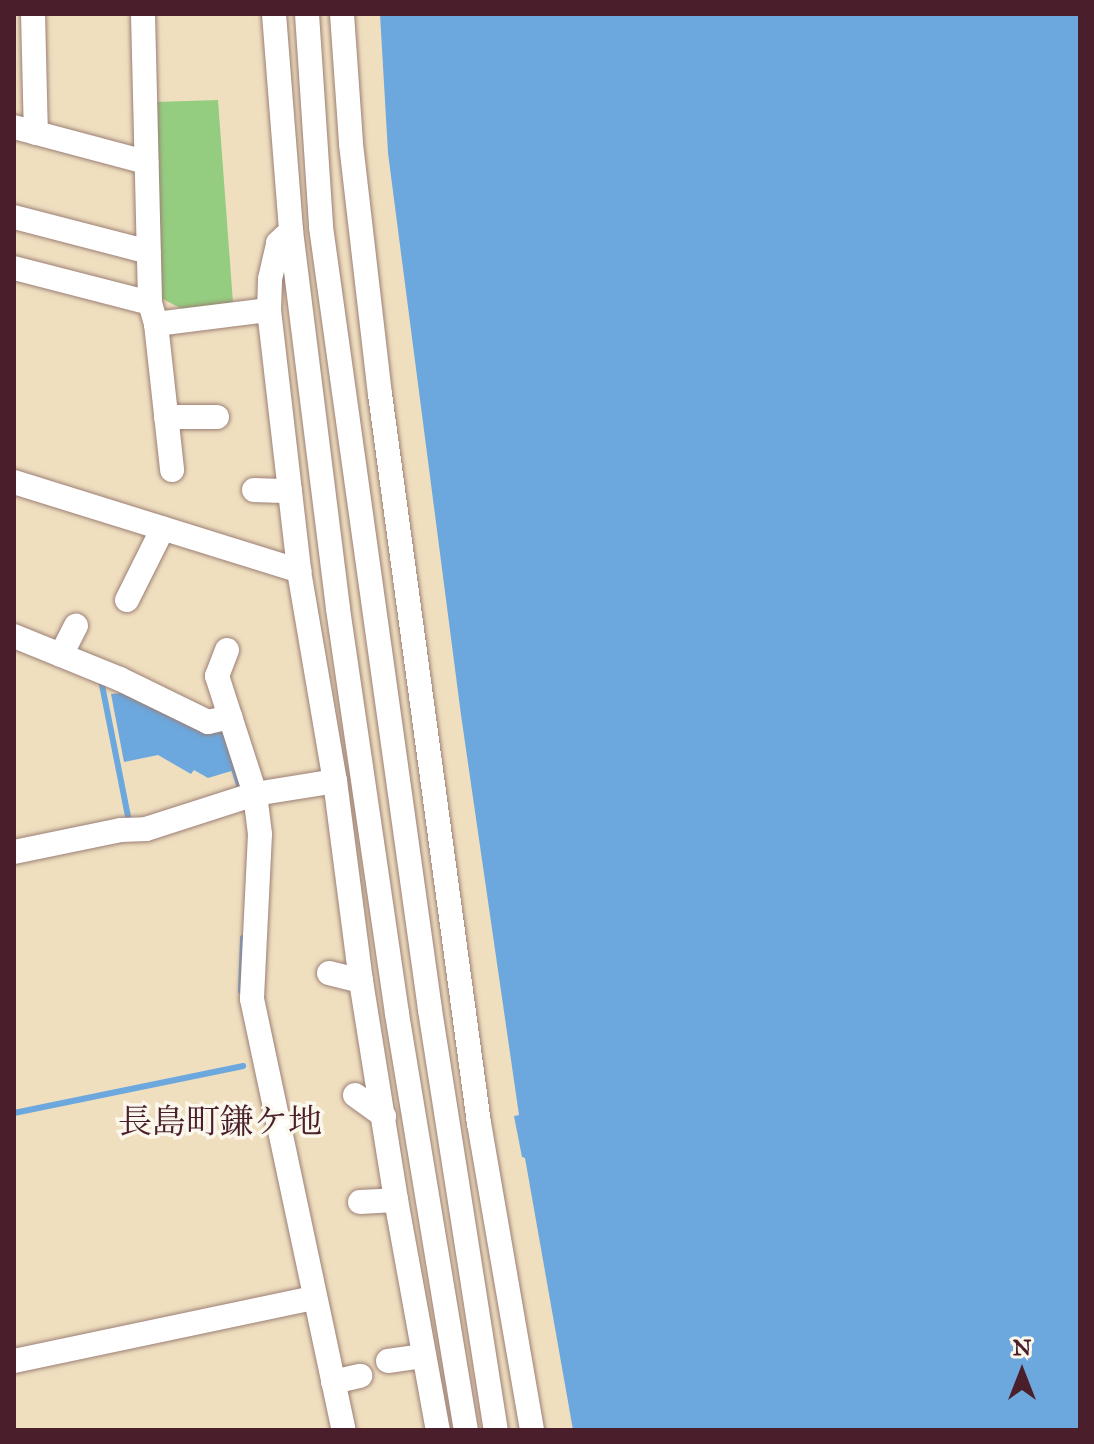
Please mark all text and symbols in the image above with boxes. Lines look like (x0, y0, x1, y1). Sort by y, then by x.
district label: 長島町鎌ケ地 (118, 1102, 322, 1142)
north arrow (982, 1332, 1062, 1412)
text: N (1013, 1334, 1031, 1361)

